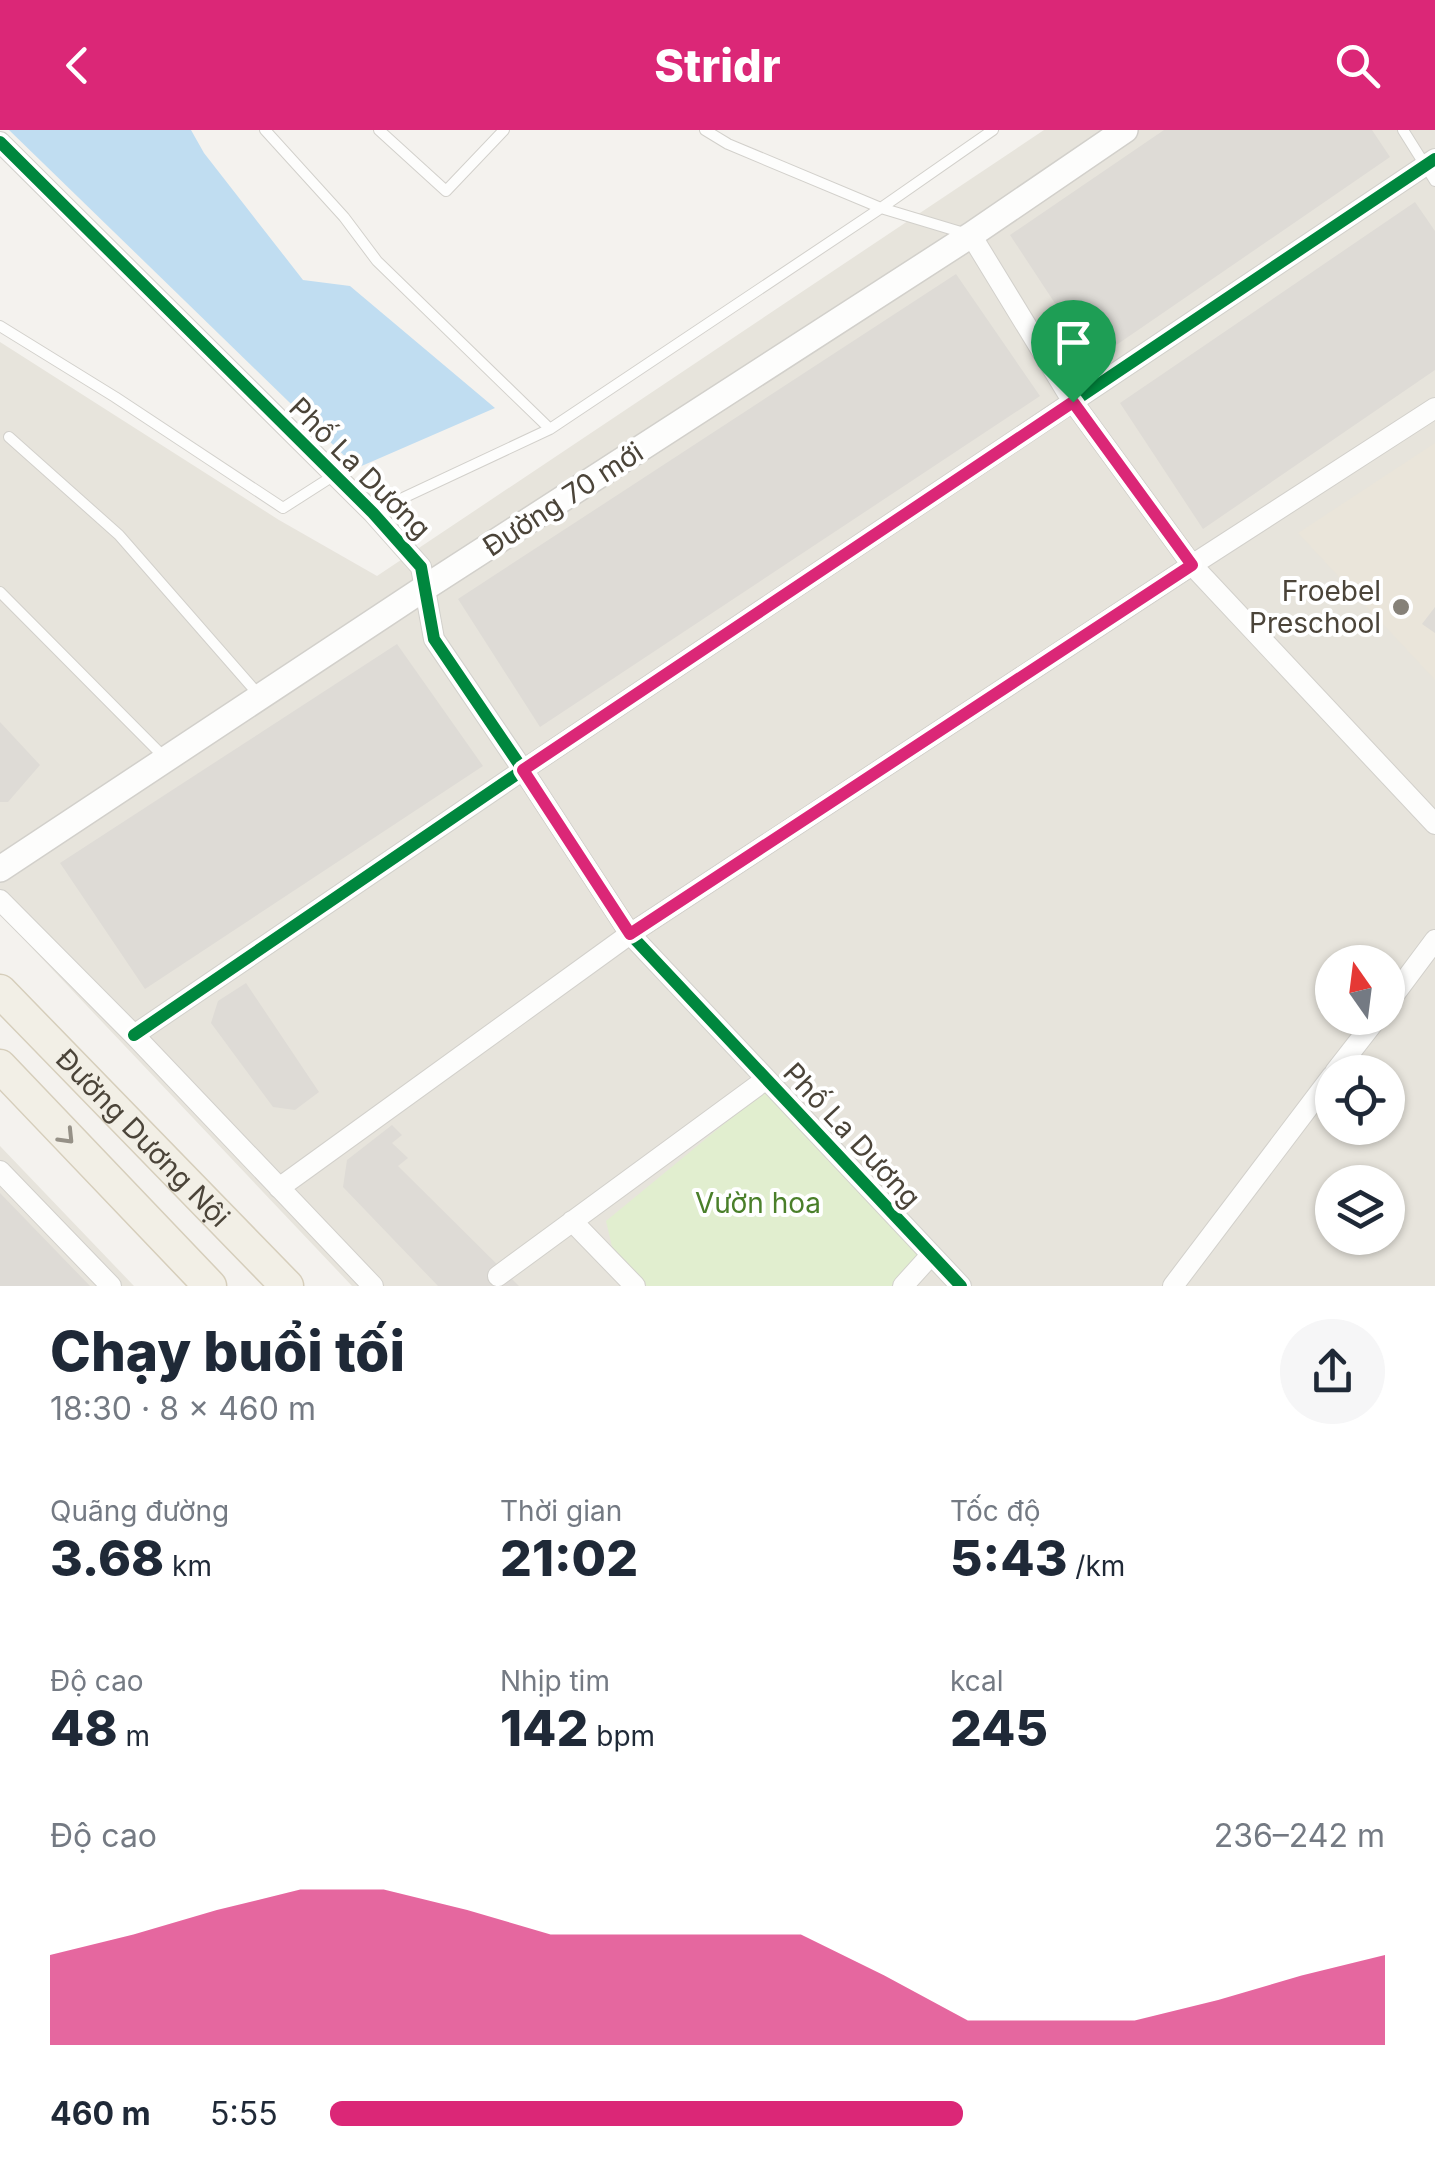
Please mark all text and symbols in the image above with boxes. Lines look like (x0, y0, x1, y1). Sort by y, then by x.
icon: back (50, 38, 105, 93)
text: Stridr (654, 38, 781, 93)
icon: search (1330, 38, 1385, 93)
pin (1031, 300, 1116, 403)
icon: arrive (1046, 315, 1101, 370)
street label: Phố La Dương (282, 390, 438, 546)
street label: Đường 70 mới (477, 435, 649, 563)
place label: Froebel Preschool (1249, 574, 1381, 640)
marker: Froebel Preschool (1390, 596, 1412, 618)
north arrow (1315, 945, 1405, 1035)
map controls (1315, 945, 1405, 1255)
street label: Đường Dương Nội (49, 1042, 237, 1234)
button: locate (1315, 1055, 1405, 1145)
street label: Phố La Dương (776, 1056, 928, 1214)
one-way arrow (56, 1125, 74, 1143)
button: layers (1315, 1165, 1405, 1255)
park label: Vườn hoa (695, 1186, 821, 1220)
text: Chạy buổi tối (50, 1318, 405, 1384)
button: share (1280, 1319, 1385, 1424)
text: 18:30 · 8 × 460 m (50, 1389, 316, 1428)
text: Quãng đường (50, 1494, 229, 1528)
text: Thời gian (500, 1494, 622, 1528)
text: Tốc độ (950, 1494, 1040, 1528)
text: 3.68 (50, 1528, 164, 1588)
text: 21:02 (500, 1528, 638, 1588)
text: 5:43 (950, 1528, 1067, 1588)
text: km (164, 1549, 212, 1583)
text: /km (1067, 1549, 1125, 1583)
text: Độ cao (50, 1664, 144, 1698)
text: Nhịp tim (500, 1664, 610, 1698)
text: kcal (950, 1664, 1004, 1698)
text: 48 (50, 1698, 118, 1758)
text: 142 (500, 1698, 588, 1758)
text: 245 (950, 1698, 1048, 1758)
text: m (118, 1719, 150, 1753)
text: bpm (588, 1719, 655, 1753)
text: Độ cao (50, 1816, 157, 1855)
text: 236–242 m (1214, 1816, 1385, 1855)
text: 460 m (50, 2094, 151, 2133)
text: 5:55 (210, 2094, 278, 2133)

